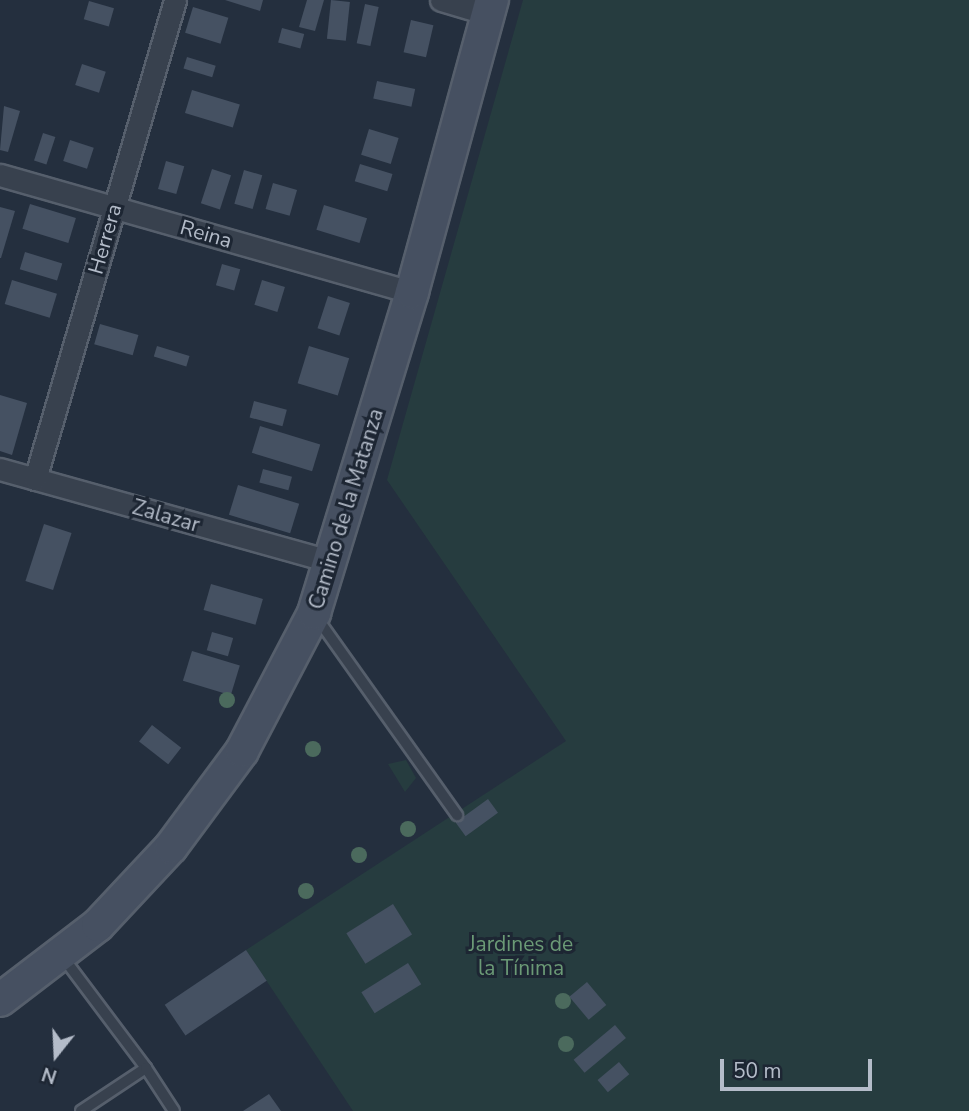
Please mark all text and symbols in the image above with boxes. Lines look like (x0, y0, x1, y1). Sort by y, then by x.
street label: Herrera (83, 201, 127, 277)
street label: Reina (177, 215, 235, 253)
street label: Camino de la Matanza (303, 406, 389, 612)
street label: Zalazar (129, 494, 203, 538)
park label: Jardines de la Tínima (469, 931, 573, 981)
north arrow (21, 1020, 91, 1090)
scale bar (724, 1044, 876, 1088)
text: 50 m (733, 1057, 782, 1085)
text: N (39, 1060, 60, 1090)

